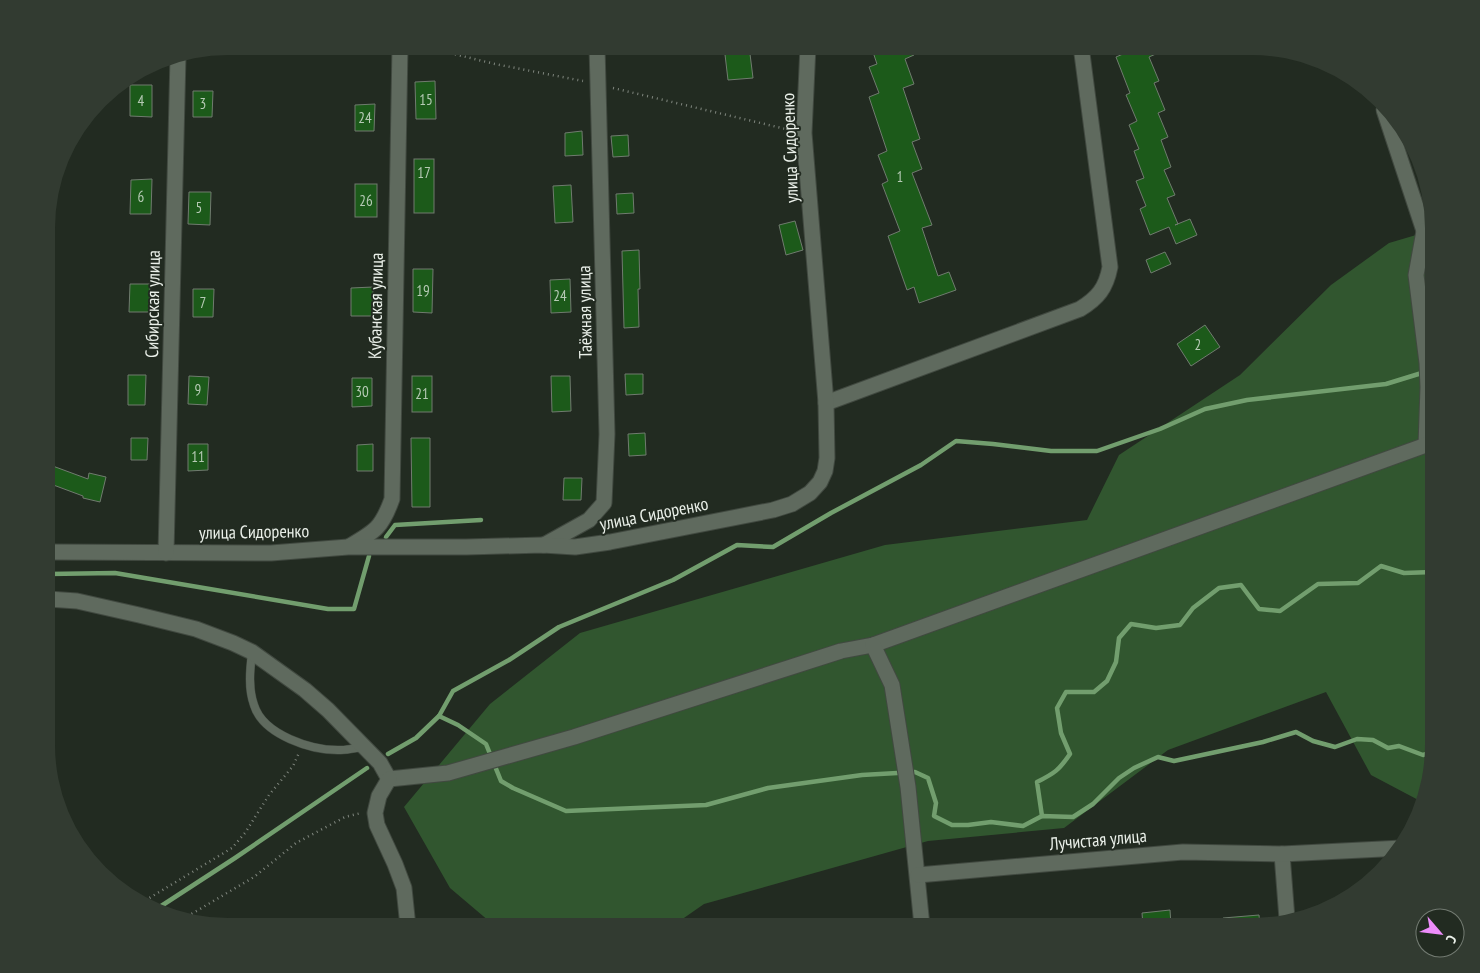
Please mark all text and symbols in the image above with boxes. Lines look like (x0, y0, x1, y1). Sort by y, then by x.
house number: 15 (419, 90, 433, 109)
house number: 4 (138, 91, 145, 110)
street label: улица Сидоренко (776, 92, 803, 204)
house number: 3 (200, 94, 206, 113)
house number: 24 (358, 108, 372, 127)
house number: 17 (417, 163, 431, 182)
house number: 1 (897, 167, 903, 186)
house number: 6 (138, 187, 145, 206)
house number: 26 (359, 191, 373, 210)
house number: 5 (196, 198, 202, 217)
street label: Сибирская улица (140, 250, 165, 358)
street label: Кубанская улица (363, 253, 388, 359)
street label: Таёжная улица (572, 265, 597, 359)
house number: 19 (416, 281, 430, 300)
house number: 24 (553, 286, 567, 305)
house number: 7 (200, 293, 206, 312)
house number: 2 (1195, 335, 1201, 354)
house number: 9 (195, 380, 201, 399)
house number: 30 (355, 382, 369, 401)
house number: 21 (415, 384, 429, 403)
house number: 11 (191, 447, 205, 466)
street label: улица Сидоренко (598, 492, 710, 535)
street label: улица Сидоренко (199, 519, 310, 544)
street label: Лучистая улица (1047, 824, 1148, 855)
north arrow (1415, 908, 1465, 958)
text: С (1442, 932, 1461, 947)

